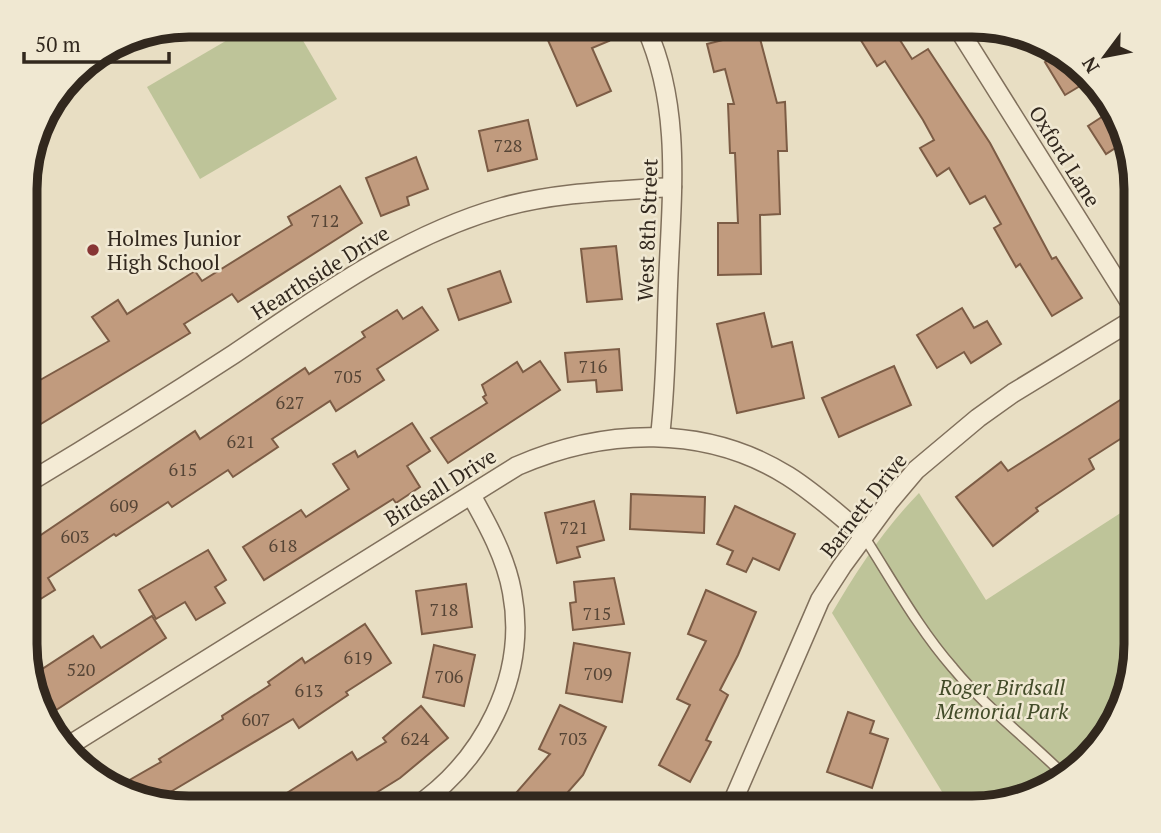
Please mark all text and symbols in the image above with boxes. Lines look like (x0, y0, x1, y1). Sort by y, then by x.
scale bar (24, 21, 170, 65)
north arrow (1070, 21, 1140, 91)
text: 50 m (35, 30, 81, 58)
text: N (1075, 52, 1105, 78)
street label: Oxford Lane (1023, 100, 1107, 212)
house number: 728 (494, 133, 522, 157)
street label: West 8th Street (631, 158, 663, 302)
house number: 712 (311, 208, 339, 232)
street label: Hearthside Drive (246, 218, 394, 326)
place label: Holmes Junior High School (107, 224, 241, 276)
marker: Holmes Junior High School (85, 242, 101, 258)
house number: 716 (579, 354, 608, 378)
house number: 705 (334, 364, 362, 388)
house number: 627 (276, 390, 304, 414)
house number: 621 (227, 429, 255, 453)
street label: Birdsall Drive (379, 442, 501, 532)
street label: Barnett Drive (813, 447, 913, 563)
house number: 615 (169, 457, 197, 481)
house number: 609 (110, 493, 138, 517)
house number: 721 (560, 515, 588, 539)
house number: 603 (61, 524, 89, 548)
house number: 618 (269, 533, 297, 557)
house number: 718 (430, 597, 458, 621)
house number: 715 (583, 601, 611, 625)
house number: 619 (344, 645, 372, 669)
house number: 520 (67, 657, 95, 681)
house number: 709 (584, 661, 612, 685)
house number: 706 (435, 664, 464, 688)
park label: Roger Birdsall Memorial Park (935, 673, 1069, 725)
house number: 613 (295, 678, 323, 702)
house number: 607 (242, 707, 270, 731)
house number: 624 (401, 726, 430, 750)
house number: 703 (559, 726, 587, 750)

